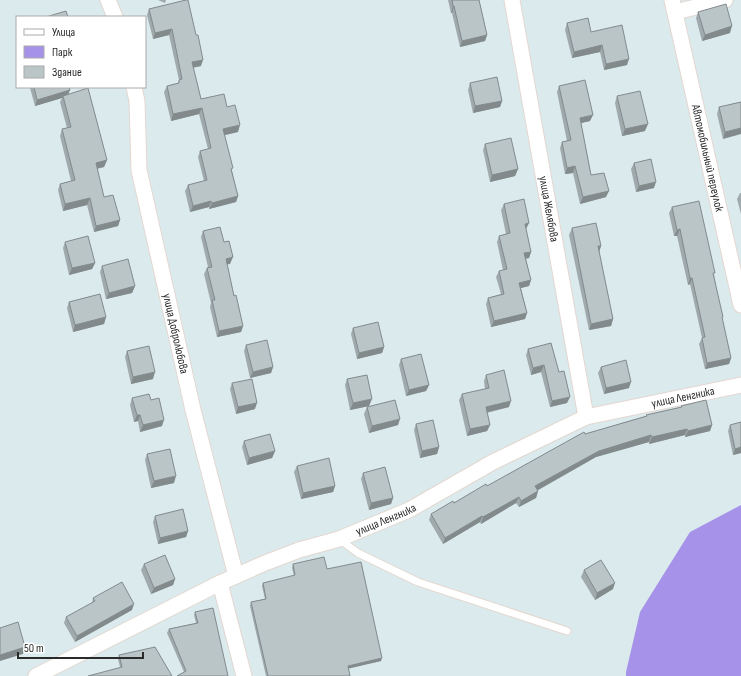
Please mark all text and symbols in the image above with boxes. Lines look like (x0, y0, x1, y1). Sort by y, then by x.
legend (16, 16, 146, 88)
text: Улица (52, 25, 76, 40)
text: Парк (52, 45, 73, 60)
text: Здание (52, 65, 82, 80)
street label: Автомобильный переулок (688, 102, 727, 214)
street label: улица Желябова (535, 175, 562, 243)
street label: улица Добролюбова (159, 292, 192, 376)
street label: улица Ленгника (650, 384, 716, 411)
street label: улица Ленгника (354, 500, 419, 539)
scale bar (18, 634, 143, 660)
text: 50 m (24, 641, 44, 656)

